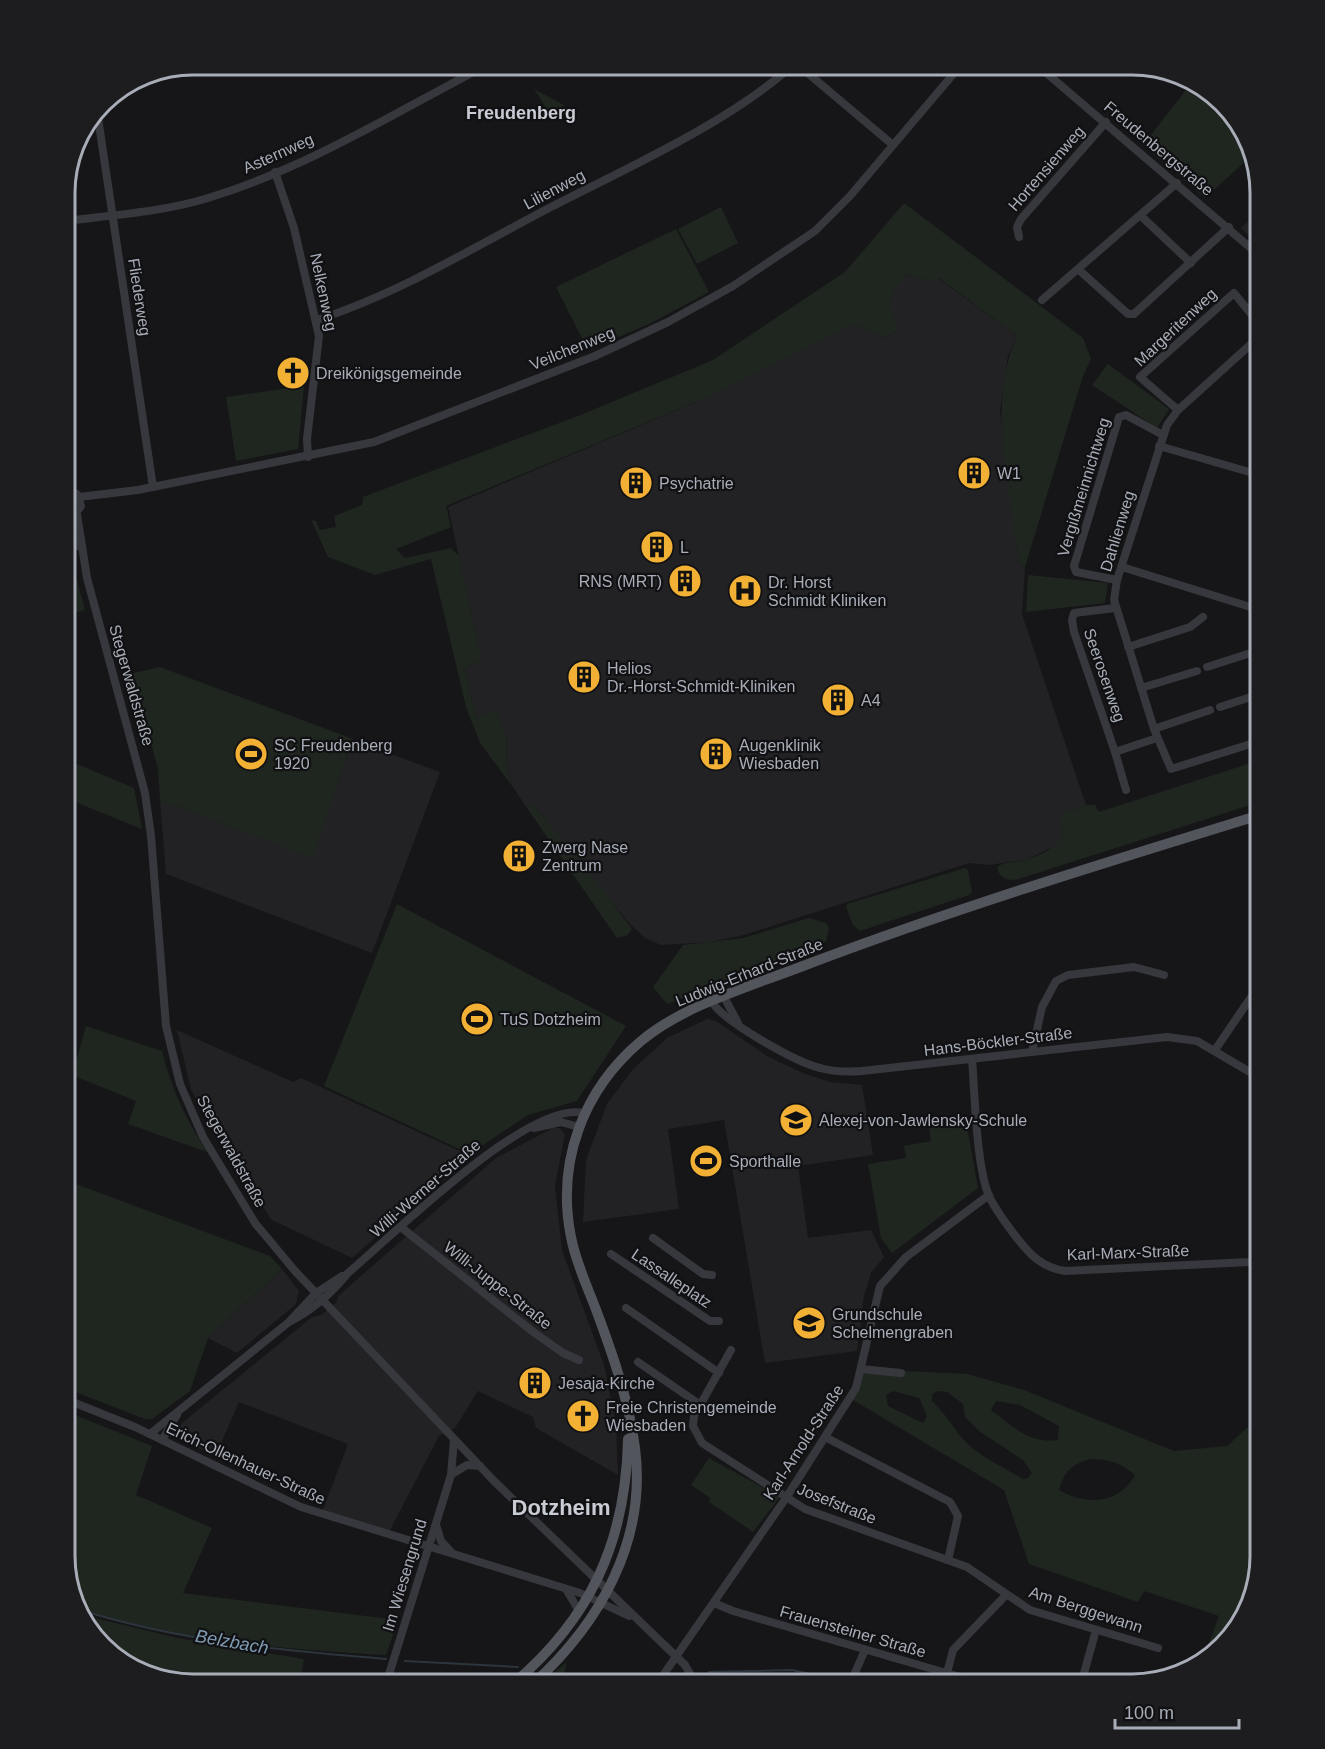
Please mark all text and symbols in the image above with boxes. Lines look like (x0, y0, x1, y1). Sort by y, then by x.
street label: Freudenbergstraße (1101, 98, 1217, 199)
district label: Freudenberg (466, 103, 576, 123)
street label: Hortensienweg (1005, 122, 1088, 214)
street label: Asternweg (240, 130, 316, 177)
street label: Lilienweg (521, 166, 588, 213)
street label: Nelkenweg (307, 252, 340, 333)
street label: Fliederweg (125, 257, 154, 337)
street label: Margeritenweg (1131, 285, 1220, 370)
street label: Veilchenweg (527, 324, 617, 373)
church icon: Dreikönigsgemeinde (275, 355, 311, 391)
place label: Dreikönigsgemeinde (316, 365, 462, 382)
street label: Vergißmeinnichtweg (1054, 416, 1113, 559)
building icon: W1 (956, 455, 992, 491)
building icon: Psychatrie (618, 465, 654, 501)
place label: W1 (997, 465, 1021, 482)
place label: Psychatrie (659, 475, 734, 492)
street label: Dahlienweg (1097, 489, 1138, 574)
building icon: L (639, 529, 675, 565)
place label: L (680, 539, 689, 556)
building icon: RNS (MRT) (667, 563, 703, 599)
place label: RNS (MRT) (579, 573, 662, 590)
hospital icon: Dr. Horst Schmidt Kliniken (727, 573, 763, 609)
place label: Dr. Horst Schmidt Kliniken (768, 574, 886, 609)
street label: Stegerwaldstraße (106, 623, 157, 748)
street label: Seerosenweg (1081, 626, 1128, 724)
building icon: Helios Dr.-Horst-Schmidt-Kliniken (566, 659, 602, 695)
place label: Helios Dr.-Horst-Schmidt-Kliniken (607, 660, 795, 695)
building icon: A4 (820, 682, 856, 718)
place label: A4 (861, 692, 881, 709)
sports icon: SC Freudenberg 1920 (233, 736, 269, 772)
building icon: Augenklinik Wiesbaden (698, 736, 734, 772)
place label: SC Freudenberg 1920 (274, 737, 392, 772)
place label: Augenklinik Wiesbaden (739, 737, 822, 772)
building icon: Zwerg Nase Zentrum (501, 838, 537, 874)
place label: Zwerg Nase Zentrum (542, 839, 628, 874)
street label: Ludwig-Erhard-Straße (673, 935, 825, 1010)
sports icon: TuS Dotzheim (459, 1001, 495, 1037)
place label: TuS Dotzheim (500, 1011, 601, 1028)
street label: Hans-Böckler-Straße (923, 1024, 1073, 1059)
street label: Stegerwaldstraße (194, 1092, 269, 1210)
school or university icon: Alexej-von-Jawlensky-Schule (778, 1102, 814, 1138)
place label: Alexej-von-Jawlensky-Schule (819, 1112, 1027, 1129)
street label: Willi-Werner-Straße (367, 1136, 484, 1241)
sports icon: Sporthalle (688, 1143, 724, 1179)
place label: Sporthalle (729, 1153, 801, 1170)
street label: Willi-Juppe-Straße (441, 1238, 555, 1333)
street label: Karl-Marx-Straße (1066, 1242, 1190, 1263)
street label: Lassalleplatz (629, 1246, 715, 1311)
school or university icon: Grundschule Schelmengraben (791, 1305, 827, 1341)
place label: Grundschule Schelmengraben (832, 1306, 953, 1341)
building icon: Jesaja-Kirche (517, 1365, 553, 1401)
place label: Jesaja-Kirche (558, 1375, 655, 1392)
street label: Karl-Arnold-Straße (760, 1382, 847, 1503)
church icon: Freie Christengemeinde Wiesbaden (565, 1398, 601, 1434)
place label: Freie Christengemeinde Wiesbaden (606, 1399, 777, 1434)
street label: Erich-Ollenhauer-Straße (164, 1419, 328, 1508)
street label: Josefstraße (795, 1480, 879, 1527)
district label: Dotzheim (512, 1495, 611, 1520)
street label: Im Wiesengrund (379, 1517, 430, 1633)
street label: Am Berggewann (1027, 1583, 1145, 1636)
street label: Frauensteiner Straße (778, 1602, 928, 1661)
water label: Belzbach (194, 1626, 270, 1658)
scale bar (1115, 1692, 1240, 1730)
text: 100 m (1124, 1703, 1174, 1723)

